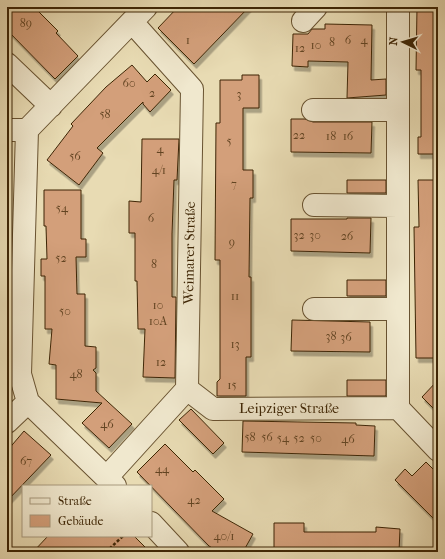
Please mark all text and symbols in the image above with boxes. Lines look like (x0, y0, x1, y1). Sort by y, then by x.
house number: 89 (20, 16, 32, 30)
north arrow (383, 22, 423, 62)
house number: 1 (186, 33, 190, 47)
house number: 6 (345, 33, 352, 47)
house number: 4 (360, 33, 368, 47)
house number: 8 (329, 35, 335, 49)
text: N (387, 36, 400, 46)
house number: 10 (311, 38, 321, 52)
house number: 12 (295, 41, 305, 55)
house number: 60 (122, 76, 136, 90)
house number: 2 (149, 86, 155, 100)
house number: 3 (237, 87, 242, 101)
house number: 58 (99, 107, 111, 121)
house number: 22 (293, 128, 305, 142)
house number: 18 (326, 129, 336, 143)
house number: 16 (343, 129, 354, 143)
house number: 5 (226, 134, 232, 148)
house number: 4 (156, 142, 164, 156)
house number: 56 (69, 149, 81, 163)
house number: 4/1 (152, 163, 166, 177)
house number: 7 (231, 177, 237, 191)
house number: 54 (56, 201, 69, 215)
street label: Weimarer Straße (180, 201, 199, 306)
house number: 6 (148, 211, 155, 225)
house number: 32 (293, 228, 305, 242)
house number: 30 (309, 228, 321, 242)
house number: 26 (341, 229, 354, 243)
house number: 9 (229, 235, 235, 249)
house number: 52 (55, 251, 67, 265)
house number: 8 (151, 257, 157, 271)
house number: 11 (231, 289, 239, 303)
house number: 10 (153, 298, 163, 312)
house number: 50 (59, 304, 71, 318)
house number: 10A (149, 314, 168, 328)
house number: 38 (326, 329, 336, 343)
house number: 36 (340, 330, 352, 344)
house number: 13 (230, 337, 240, 351)
house number: 12 (156, 355, 166, 369)
house number: 48 (69, 367, 83, 381)
house number: 15 (227, 378, 237, 392)
street label: Leipziger Straße (239, 400, 339, 417)
house number: 46 (100, 417, 114, 431)
house number: 58 (244, 430, 256, 444)
house number: 56 (261, 430, 273, 444)
house number: 54 (277, 431, 290, 445)
house number: 52 (293, 431, 305, 445)
house number: 50 (310, 431, 322, 445)
house number: 46 (341, 432, 355, 446)
house number: 67 (20, 454, 32, 468)
house number: 44 (155, 462, 170, 476)
legend (22, 485, 152, 537)
house number: 42 (187, 493, 201, 507)
text: Straße (58, 494, 92, 508)
text: Gebäude (58, 514, 103, 528)
house number: 40/1 (214, 529, 234, 543)

